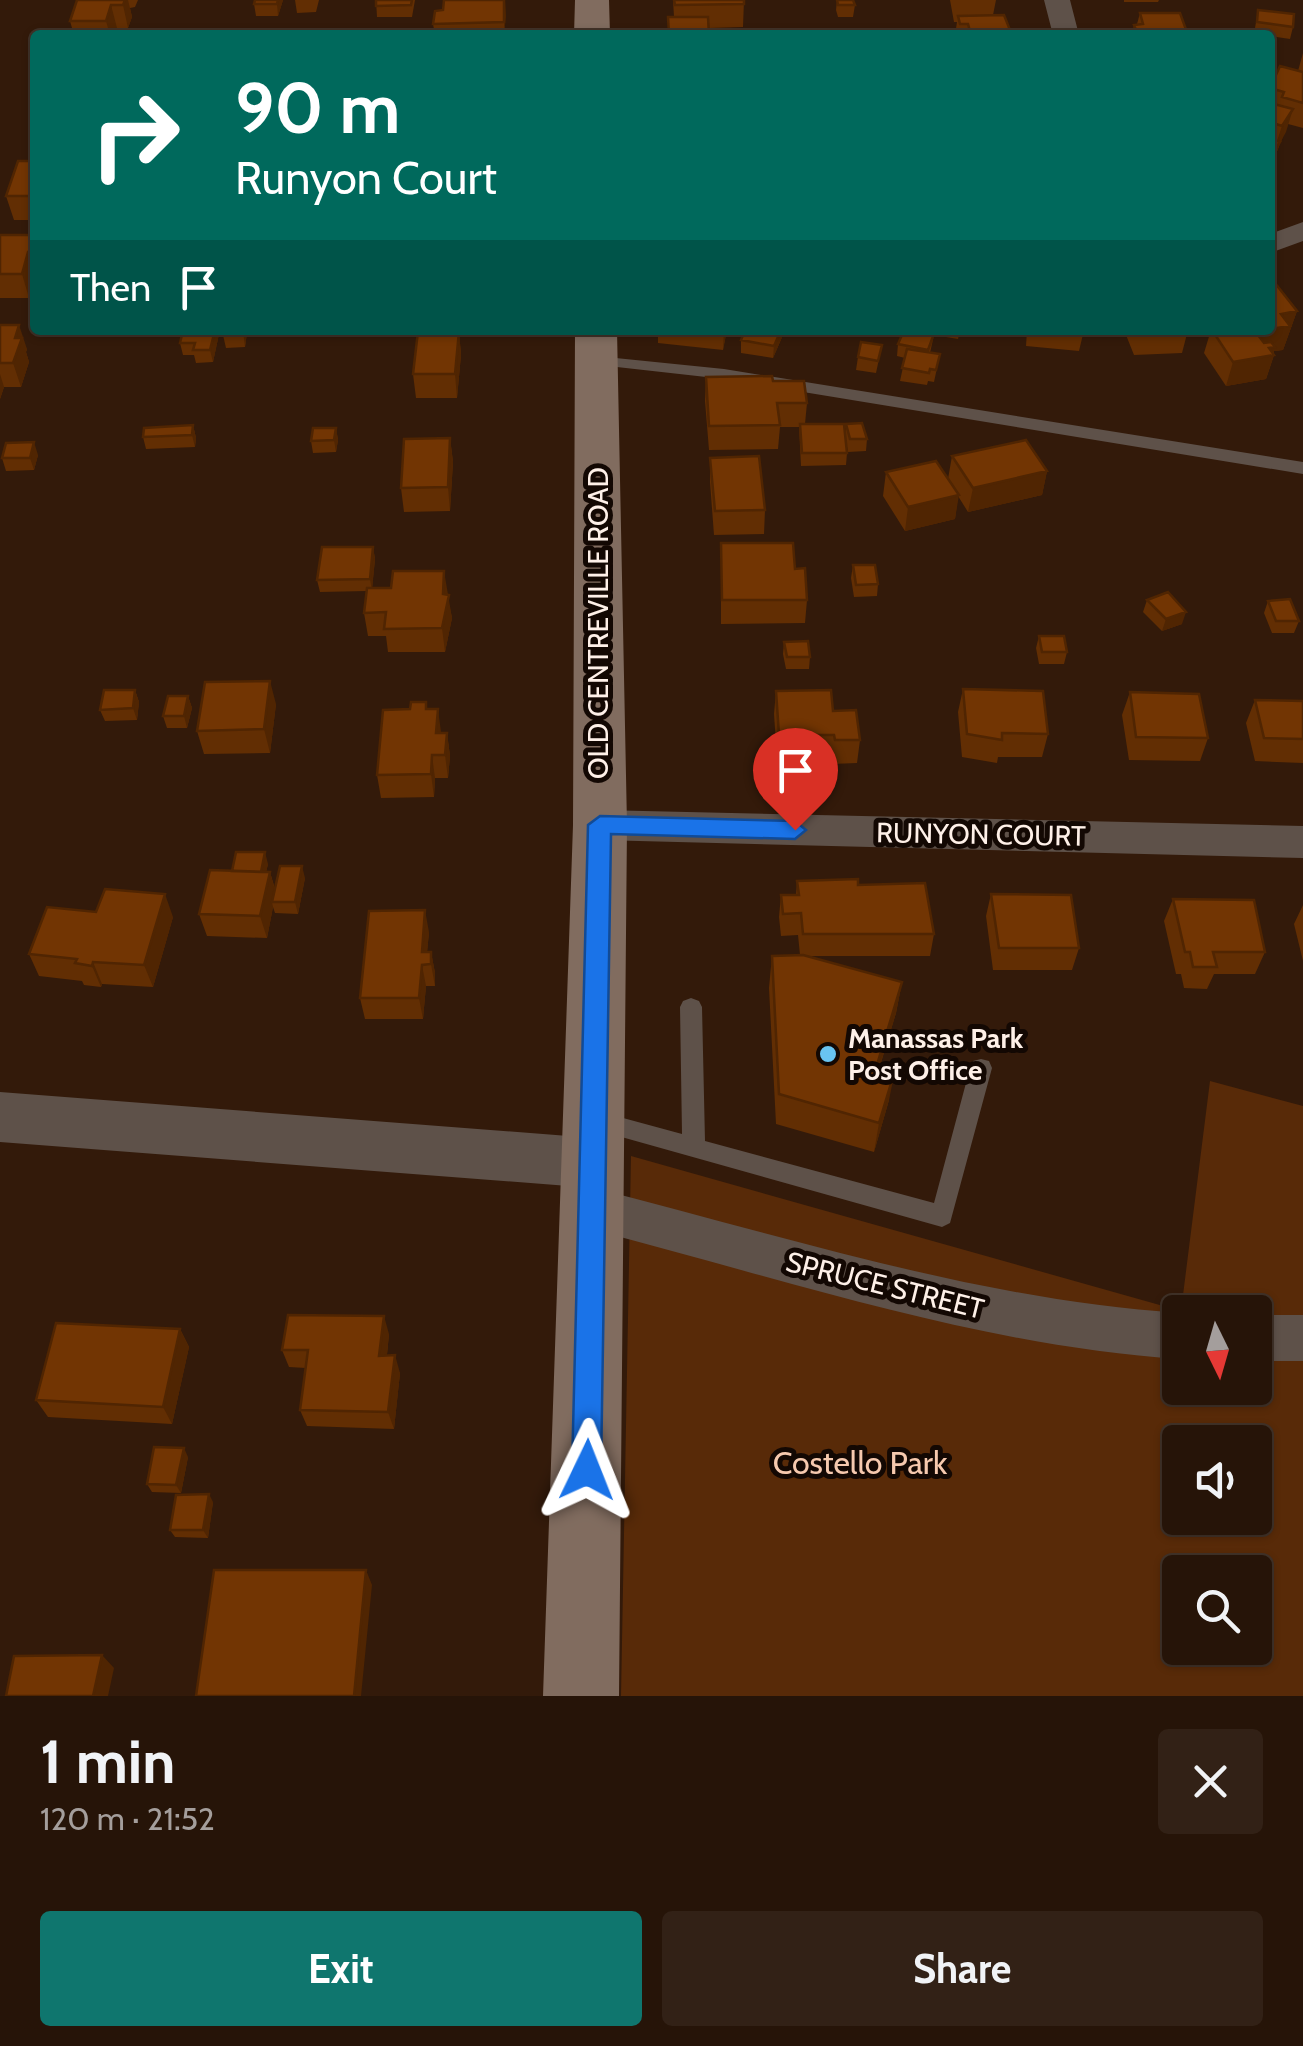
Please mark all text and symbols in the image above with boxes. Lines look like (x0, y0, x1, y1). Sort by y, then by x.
text: 90 m (235, 65, 400, 151)
icon: right (70, 70, 200, 200)
text: Runyon Court (235, 151, 497, 205)
icon: arrive (171, 260, 226, 315)
text: Then (70, 264, 151, 311)
street label: OLD CENTREVILLE ROAD (581, 467, 615, 779)
pin (753, 728, 838, 831)
icon: arrive (768, 743, 823, 798)
street label: RUNYON COURT (876, 815, 1086, 853)
place label: Manassas Park Post Office (848, 1021, 1024, 1087)
marker: Manassas Park Post Office (817, 1043, 839, 1065)
street label: SPRUCE STREET (783, 1244, 988, 1326)
north arrow (1162, 1295, 1272, 1405)
map controls (1162, 1295, 1272, 1665)
position arrow (535, 1418, 639, 1522)
button: sound (1162, 1425, 1272, 1535)
park label: Costello Park (773, 1443, 948, 1482)
button: search (1162, 1555, 1272, 1665)
text: 1 min (40, 1725, 175, 1798)
button: close (1158, 1729, 1263, 1834)
text: 120 m · 21:52 (40, 1799, 215, 1838)
button: Exit (40, 1911, 642, 2026)
button: Share (662, 1911, 1263, 2026)

